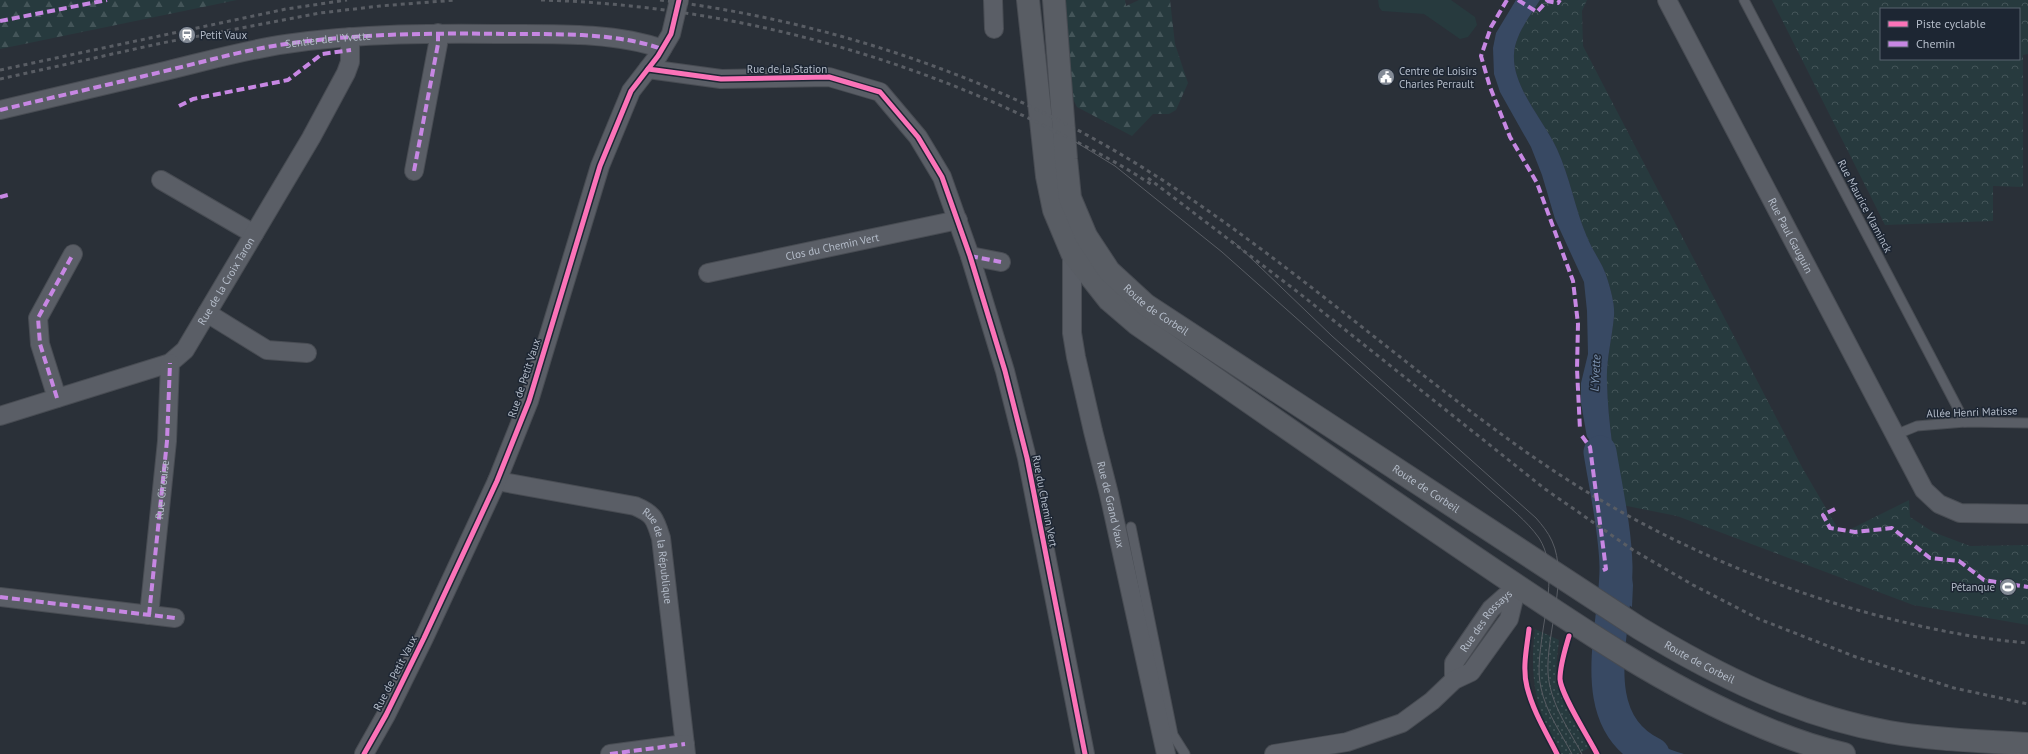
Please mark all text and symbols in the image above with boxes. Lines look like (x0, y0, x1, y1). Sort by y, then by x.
legend (1880, 8, 2020, 60)
text: Piste cyclable (1916, 16, 1986, 31)
station icon: Petit Vaux (177, 25, 197, 45)
place label: Petit Vaux (200, 28, 247, 42)
street label: Sentier de l'Yvette (284, 29, 372, 51)
text: Chemin (1916, 36, 1955, 51)
street label: Rue de la Station (747, 62, 827, 76)
place label: Centre de Loisirs Charles Perrault (1399, 64, 1477, 91)
public building icon: Centre de Loisirs Charles Perrault (1376, 67, 1396, 87)
street label: Rue Maurice Vlaminck (1834, 157, 1896, 256)
street label: Rue Paul Gauguin (1765, 195, 1816, 276)
street label: Clos du Chemin Vert (784, 230, 881, 263)
street label: Rue de la Croix Taron (194, 235, 257, 328)
street label: Route de Corbeil (1121, 281, 1192, 339)
street label: Rue de Petit Vaux (505, 336, 543, 419)
water label: L'Yvette (1587, 354, 1603, 392)
street label: Allée Henri Matisse (1926, 403, 2018, 421)
street label: Rue du Chemin Vert (1029, 454, 1061, 548)
street label: Rue Girouise (152, 459, 172, 520)
street label: Rue de Grand Vaux (1094, 460, 1128, 550)
street label: Route de Corbeil (1390, 461, 1463, 516)
street label: Rue de la République (640, 504, 676, 605)
sports icon: Pétanque (1998, 577, 2018, 597)
place label: Pétanque (1951, 580, 1995, 594)
street label: Rue des Rossays (1457, 586, 1515, 655)
street label: Rue de Petit Vaux (370, 633, 420, 713)
street label: Route de Corbeil (1662, 638, 1738, 687)

